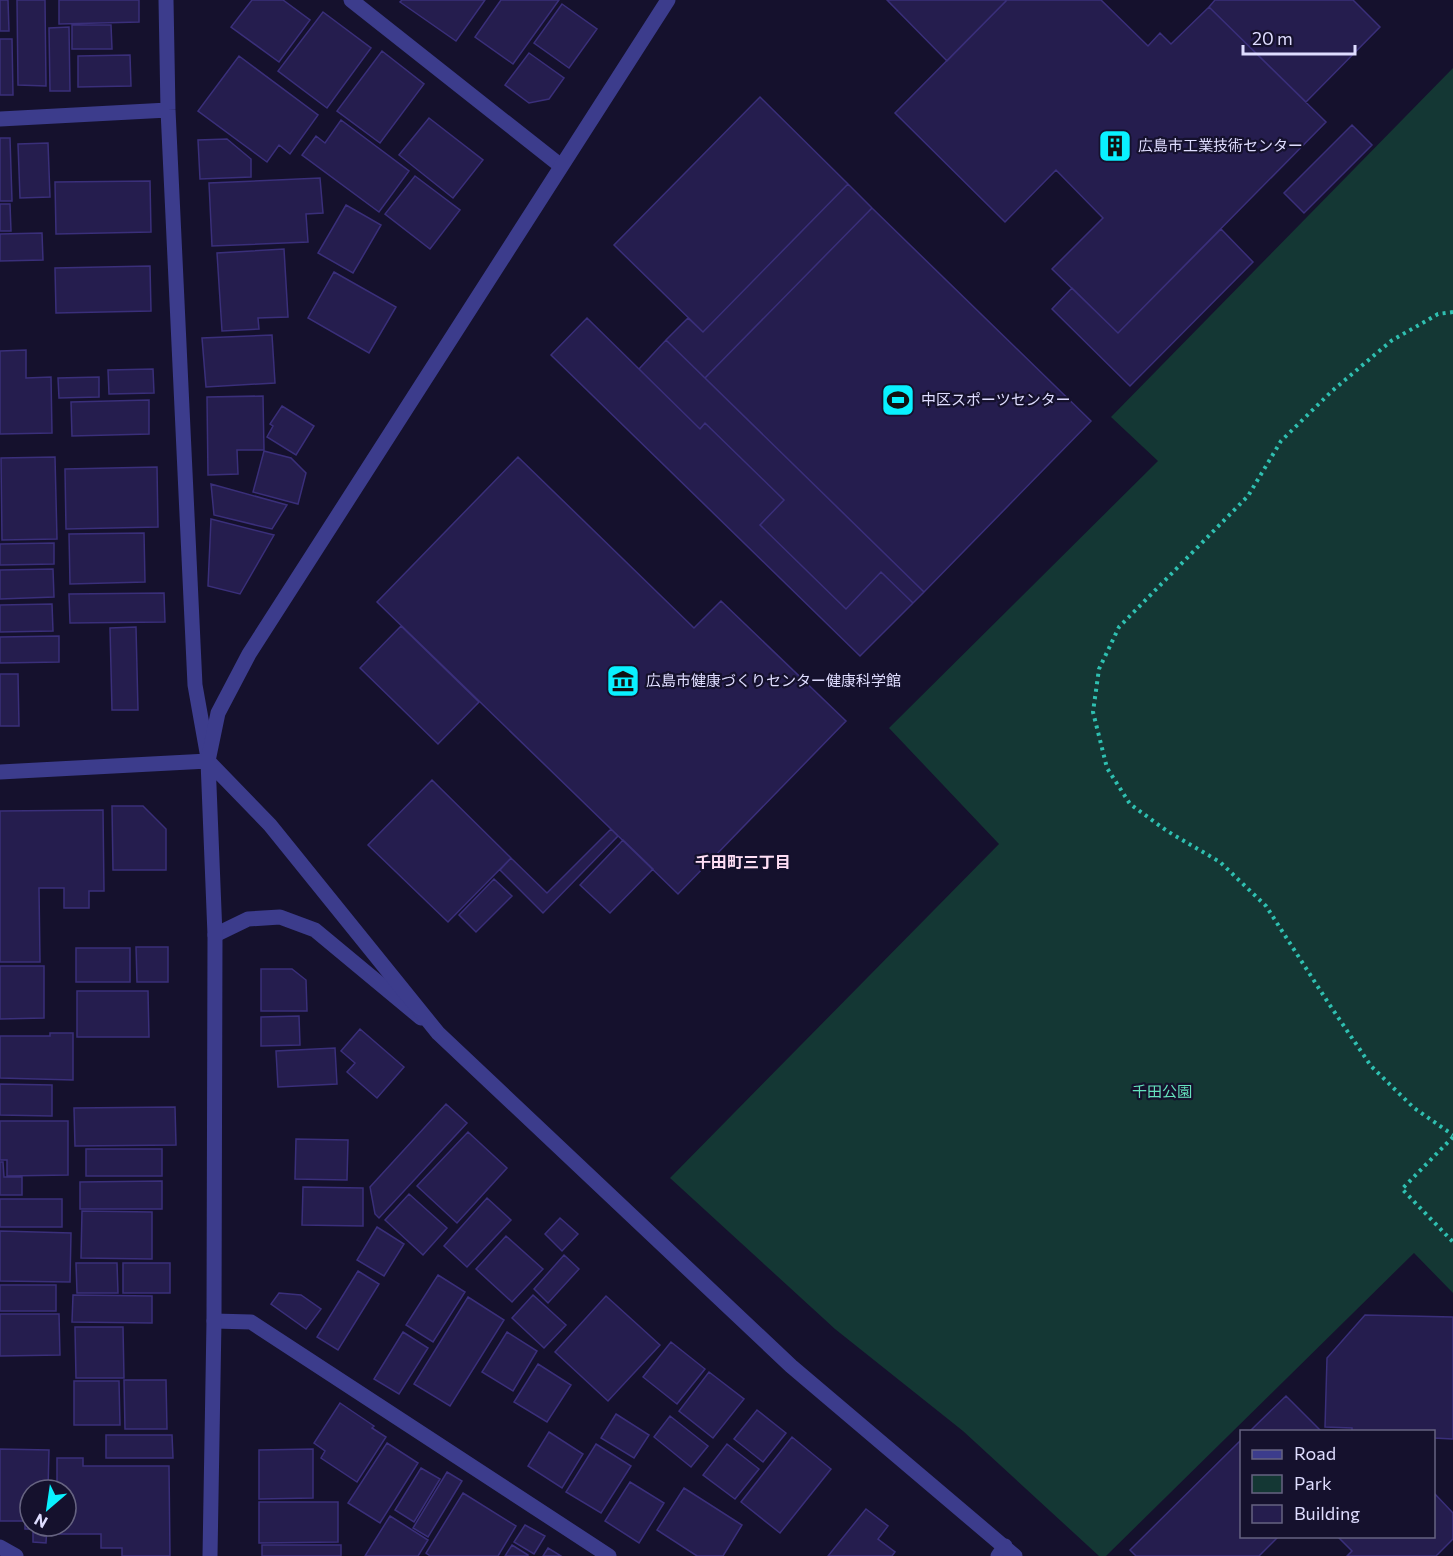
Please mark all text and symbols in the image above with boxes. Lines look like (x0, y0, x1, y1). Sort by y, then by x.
scale bar (1243, 18, 1356, 56)
text: 20 m (1252, 27, 1293, 49)
building icon: 広島市工業技術センター (1097, 128, 1133, 164)
place label: 広島市工業技術センター (1138, 136, 1303, 154)
sports icon: 中区スポーツセンター (880, 382, 916, 418)
place label: 中区スポーツセンター (921, 390, 1071, 408)
museum icon: 広島市健康づくりセンター健康科学館 (605, 663, 641, 699)
place label: 広島市健康づくりセンター健康科学館 (646, 671, 901, 689)
district label: 千田町三丁目 (695, 852, 791, 871)
park label: 千田公園 (1132, 1082, 1192, 1100)
legend (1240, 1430, 1435, 1538)
text: Road (1294, 1442, 1336, 1464)
text: Park (1294, 1472, 1332, 1494)
north arrow (18, 1478, 78, 1538)
text: Building (1294, 1502, 1360, 1524)
text: N (31, 1510, 50, 1533)

